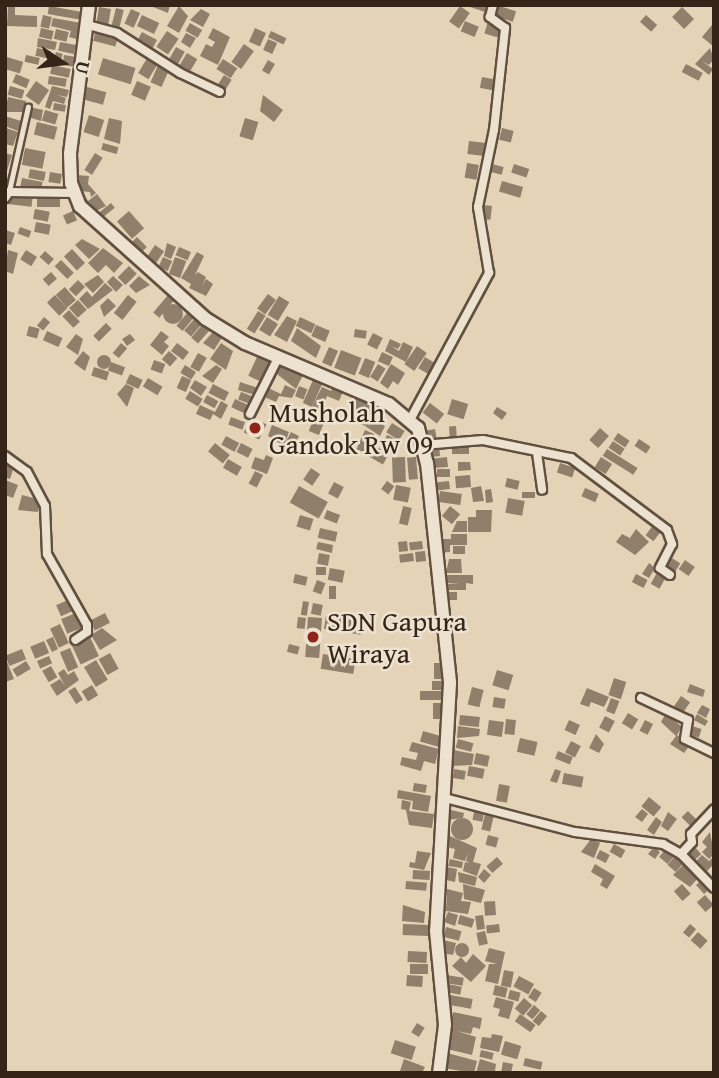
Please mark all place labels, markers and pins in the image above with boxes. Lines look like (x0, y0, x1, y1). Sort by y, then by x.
place label: Musholah Gandok Rw 09 (269, 395, 433, 461)
marker: Musholah Gandok Rw 09 (247, 420, 263, 436)
place label: SDN Gapura Wiraya (327, 604, 467, 670)
marker: SDN Gapura Wiraya (305, 629, 321, 645)

